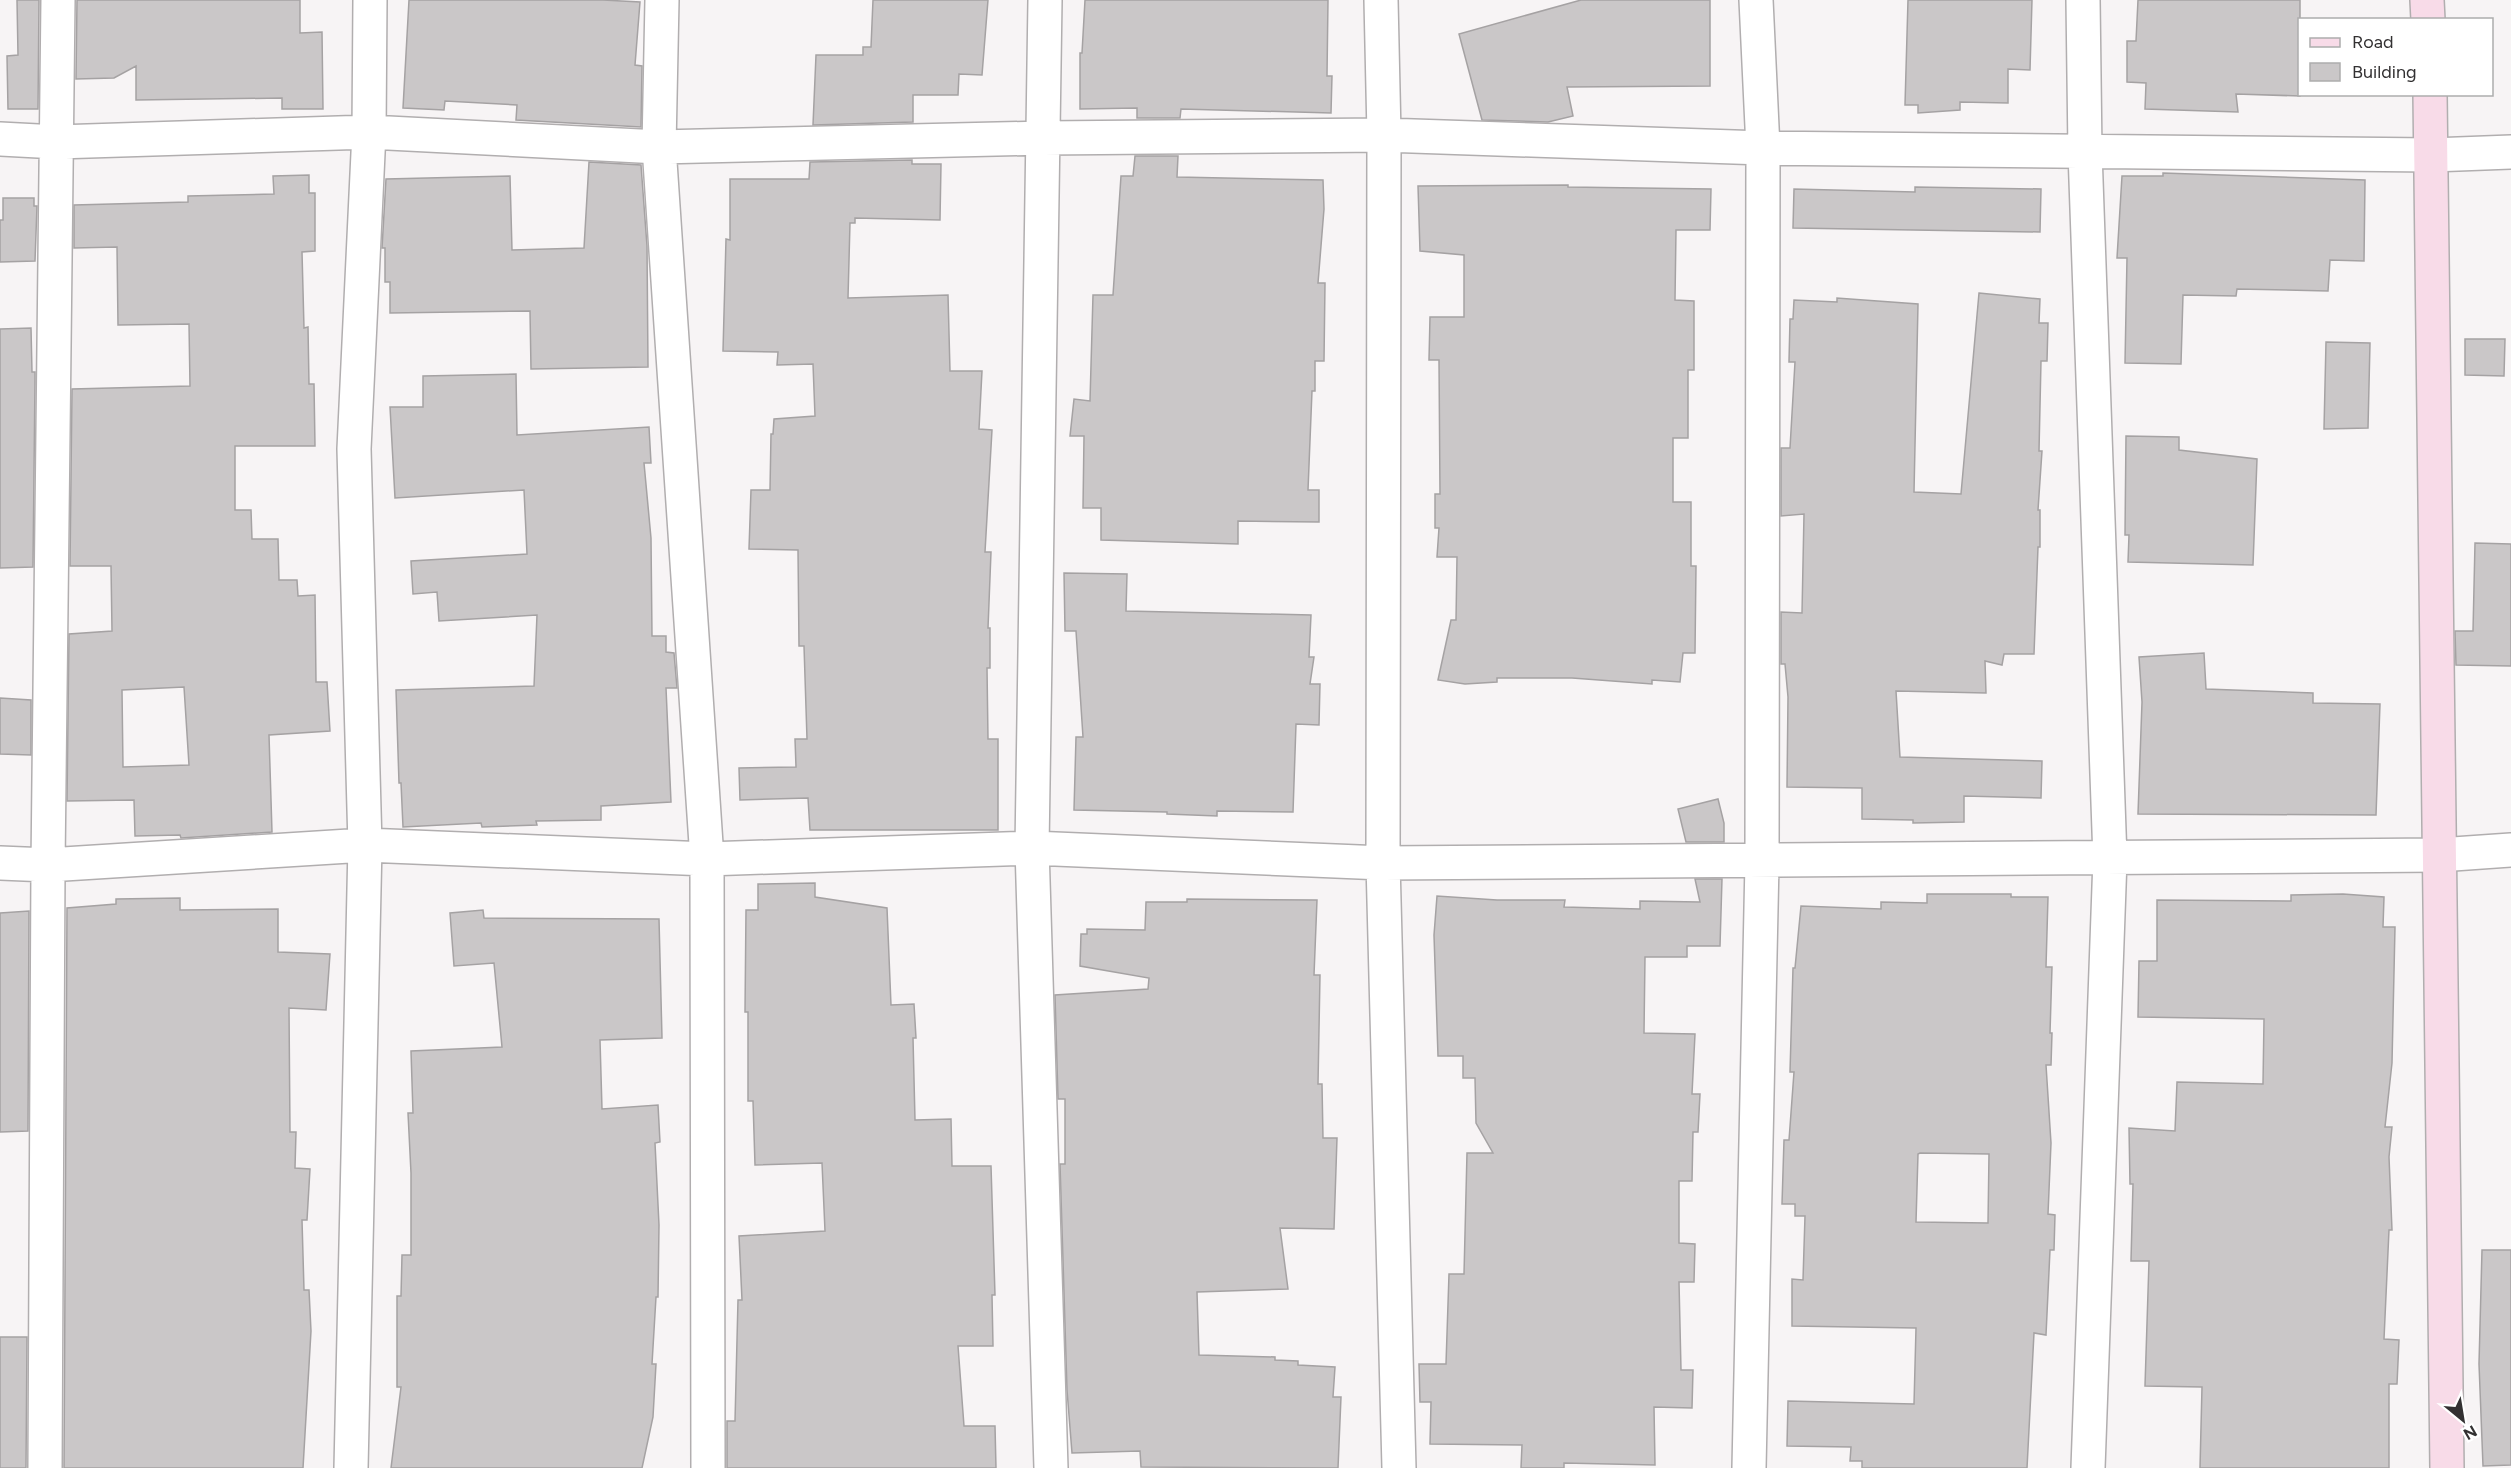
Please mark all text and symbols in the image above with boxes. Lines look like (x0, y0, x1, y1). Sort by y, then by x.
legend (2298, 18, 2493, 96)
text: Road (2352, 31, 2393, 53)
text: Building (2352, 61, 2417, 83)
north arrow (2433, 1390, 2493, 1450)
text: N (2460, 1421, 2480, 1444)

